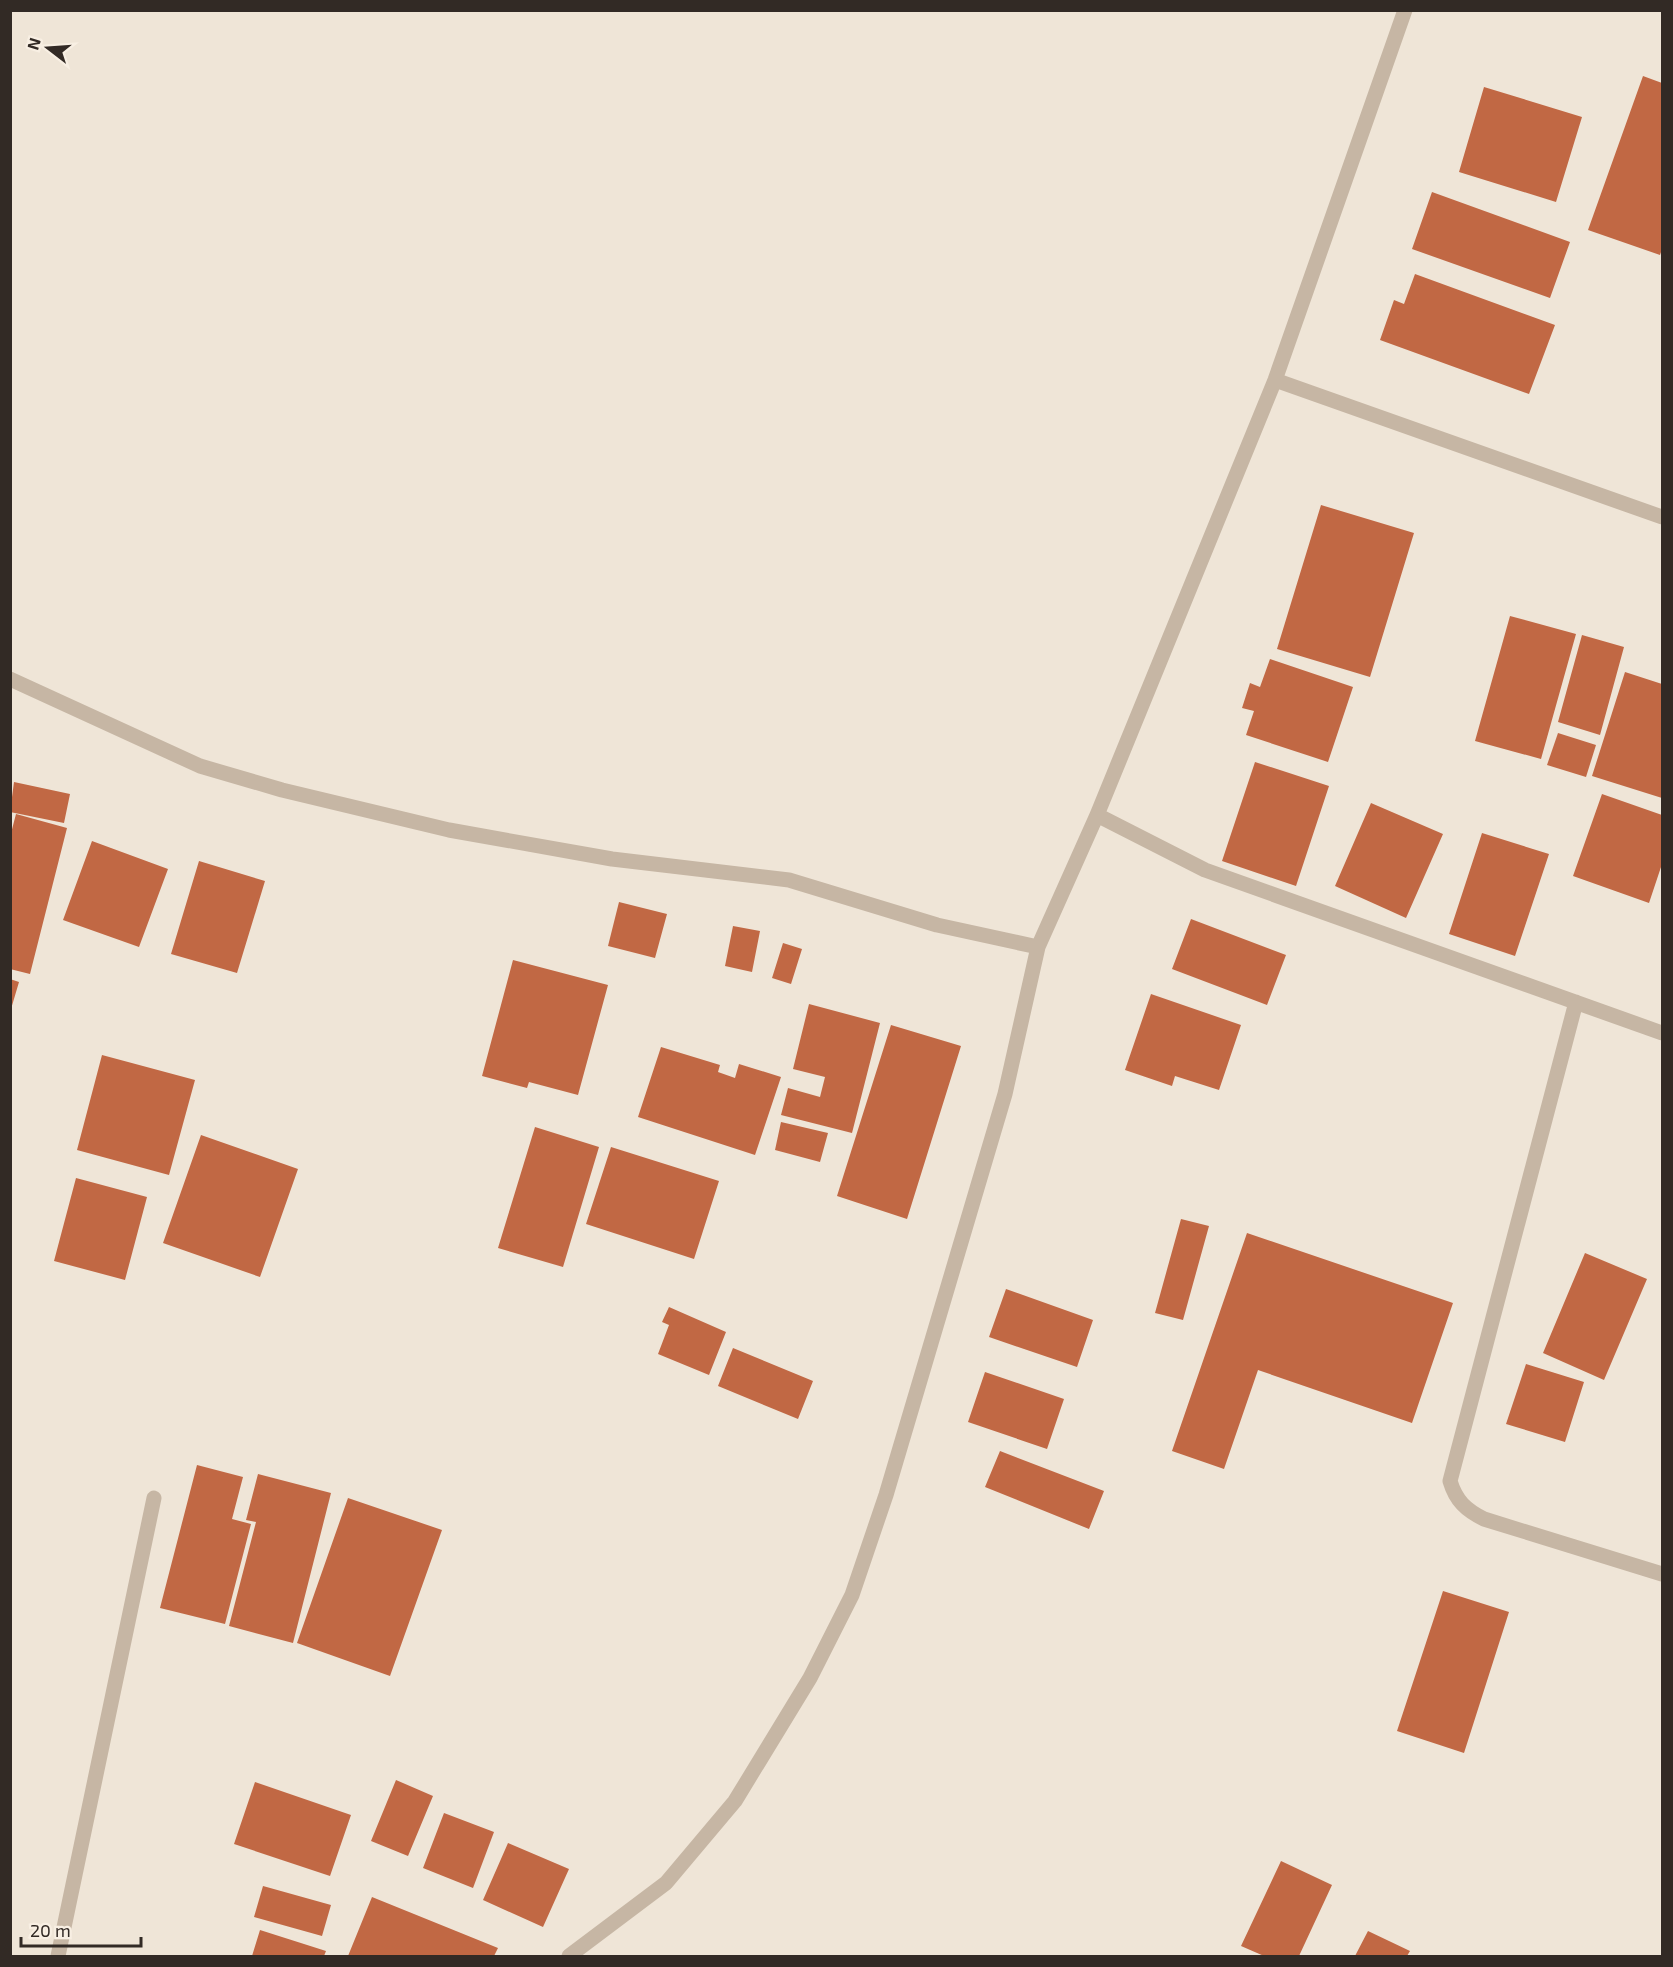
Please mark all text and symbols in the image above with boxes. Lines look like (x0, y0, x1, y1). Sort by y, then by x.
north arrow (18, 18, 78, 78)
text: N (22, 35, 44, 52)
scale bar (21, 1910, 141, 1948)
text: 20 m (30, 1919, 71, 1941)

